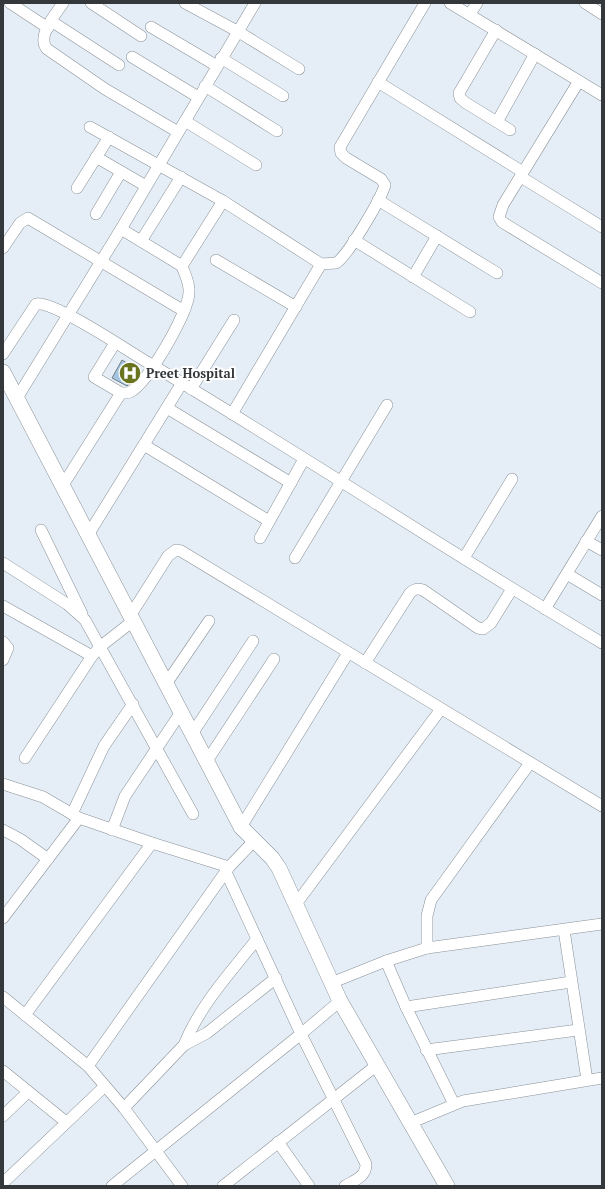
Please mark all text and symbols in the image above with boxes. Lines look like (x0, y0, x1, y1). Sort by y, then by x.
hospital icon: Preet Hospital (117, 360, 143, 386)
place label: Preet Hospital (146, 364, 235, 382)

